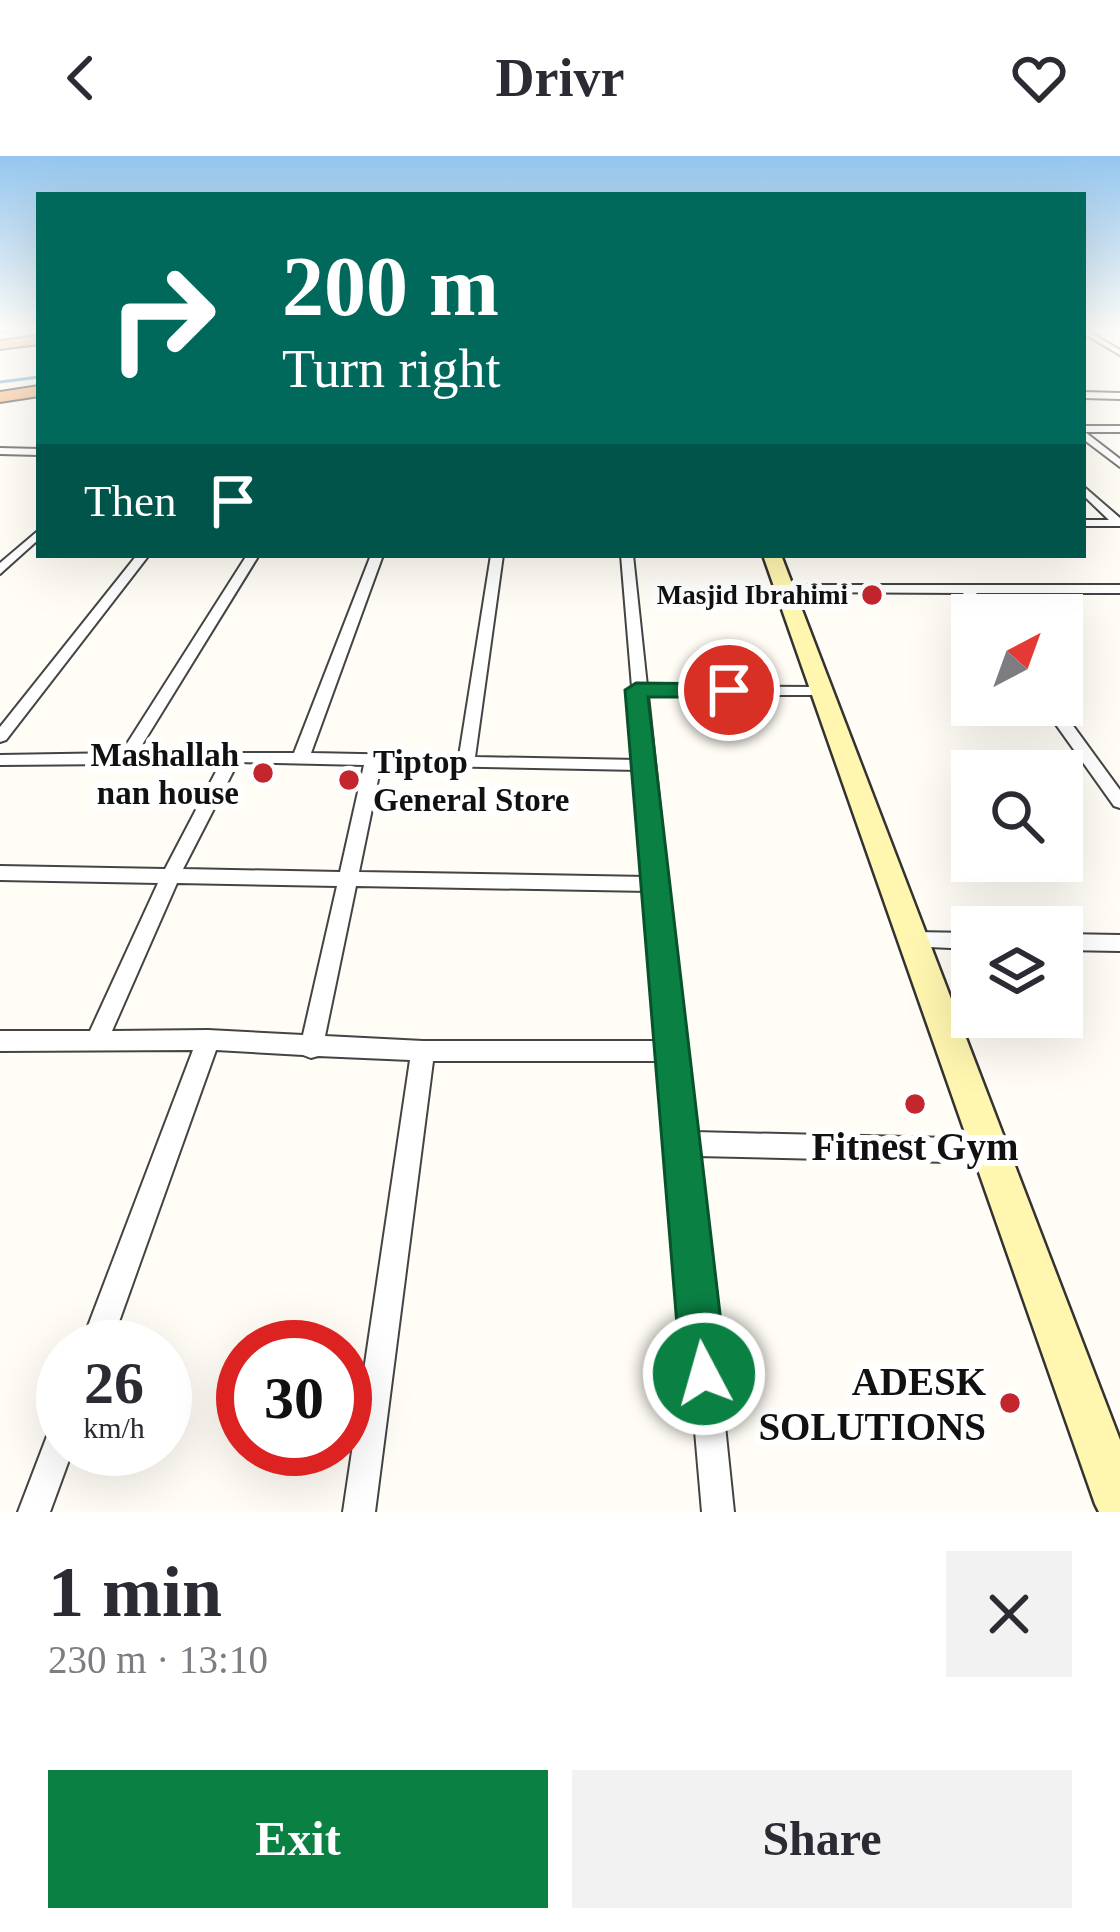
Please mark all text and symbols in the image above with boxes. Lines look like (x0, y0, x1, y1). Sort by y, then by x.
icon: back (48, 45, 114, 111)
icon: heart (1006, 45, 1072, 111)
text: Drivr (496, 48, 624, 108)
icon: right (84, 240, 240, 396)
text: 200 m (282, 240, 499, 333)
text: Turn right (282, 339, 501, 399)
icon: arrive (200, 468, 266, 534)
text: Then (84, 476, 176, 526)
place label: Masjid Ibrahimi (657, 580, 848, 610)
marker: Masjid Ibrahimi (859, 582, 885, 608)
north arrow (951, 594, 1083, 726)
map controls (951, 594, 1083, 1038)
pin (678, 639, 780, 741)
icon: arrive (696, 657, 762, 723)
place label: Mashallah nan house (90, 737, 239, 811)
place label: Tiptop General Store (373, 744, 569, 818)
button: search (951, 750, 1083, 882)
marker: Mashallah nan house (250, 760, 276, 786)
marker: Tiptop General Store (336, 767, 362, 793)
button: layers (951, 906, 1083, 1038)
marker: Fitnest Gym (902, 1091, 928, 1117)
place label: Fitnest Gym (812, 1125, 1018, 1169)
position arrow (641, 1311, 767, 1437)
speed limit sign: 30 (216, 1320, 372, 1476)
text: 26 (84, 1350, 144, 1416)
place label: ADESK SOLUTIONS (758, 1360, 987, 1448)
marker: ADESK SOLUTIONS (997, 1390, 1023, 1416)
text: km/h (83, 1411, 145, 1444)
button: close (946, 1551, 1072, 1677)
text: 1 min (48, 1552, 222, 1632)
text: 230 m · 13:10 (48, 1638, 268, 1681)
button: Exit (48, 1770, 548, 1908)
button: Share (572, 1770, 1072, 1908)

